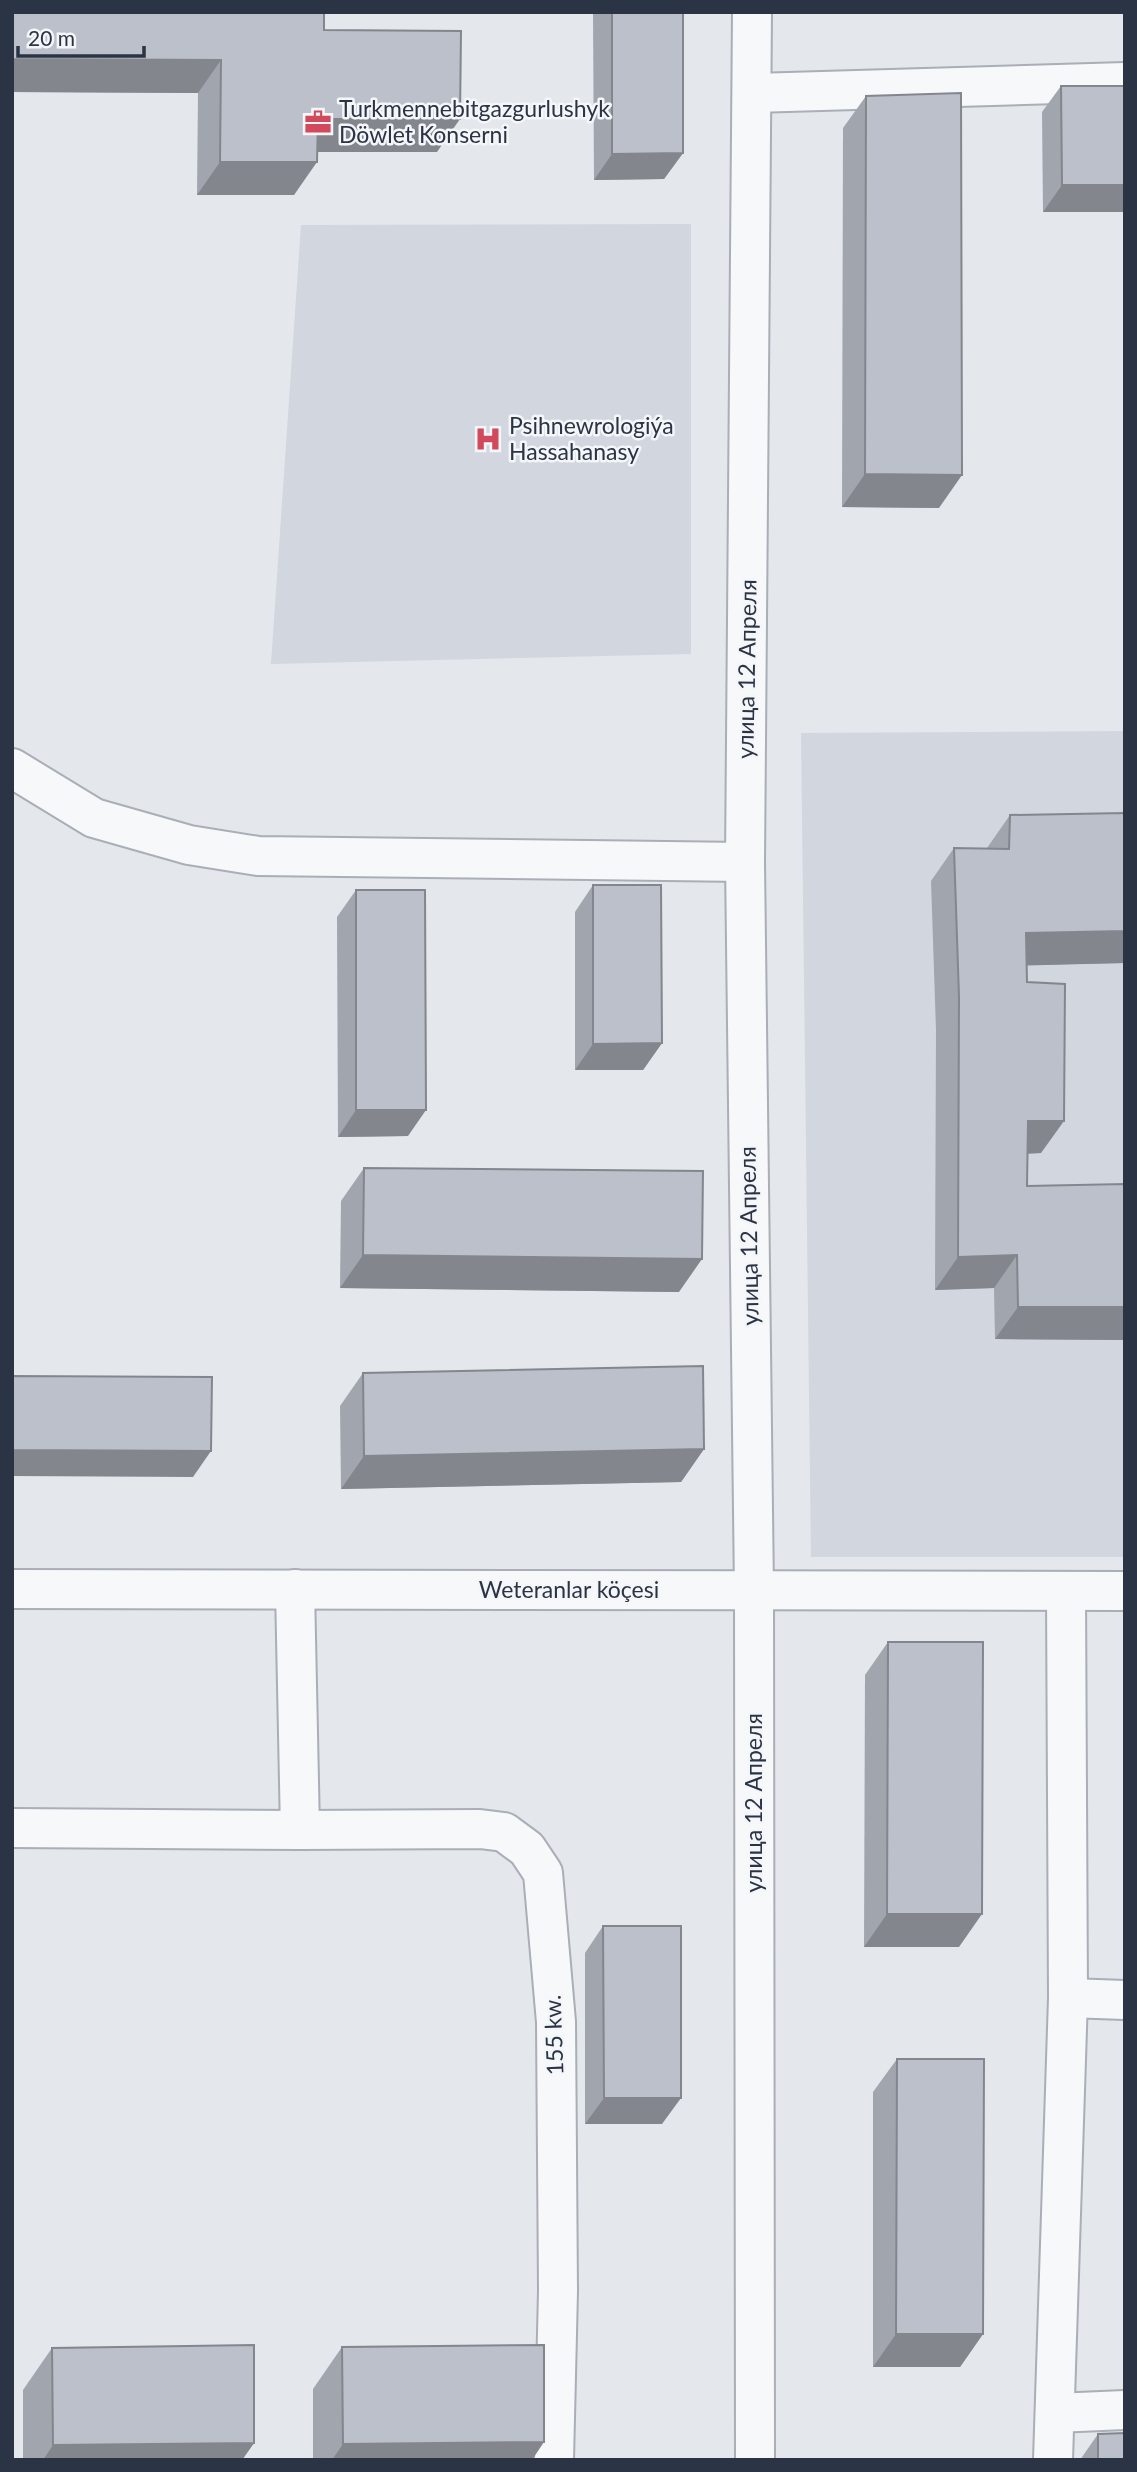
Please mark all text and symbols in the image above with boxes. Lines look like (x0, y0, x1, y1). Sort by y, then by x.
scale bar (18, 14, 144, 58)
text: 20 m (28, 25, 75, 50)
place label: Turkmennebitgazgurlushyk Döwlet Konserni (339, 94, 610, 148)
office icon: Turkmennebitgazgurlushyk Döwlet Konserni (303, 107, 333, 137)
place label: Psihnewrologiýa Hassahanasy (509, 411, 674, 465)
hospital icon: Psihnewrologiýa Hassahanasy (473, 424, 503, 454)
street label: улица 12 Апреля (730, 579, 762, 759)
street label: улица 12 Апреля (732, 1146, 764, 1326)
street label: Weteranlar köçesi (479, 1575, 659, 1603)
street label: улица 12 Апреля (739, 1713, 767, 1893)
street label: 155 kw. (538, 1994, 568, 2076)

